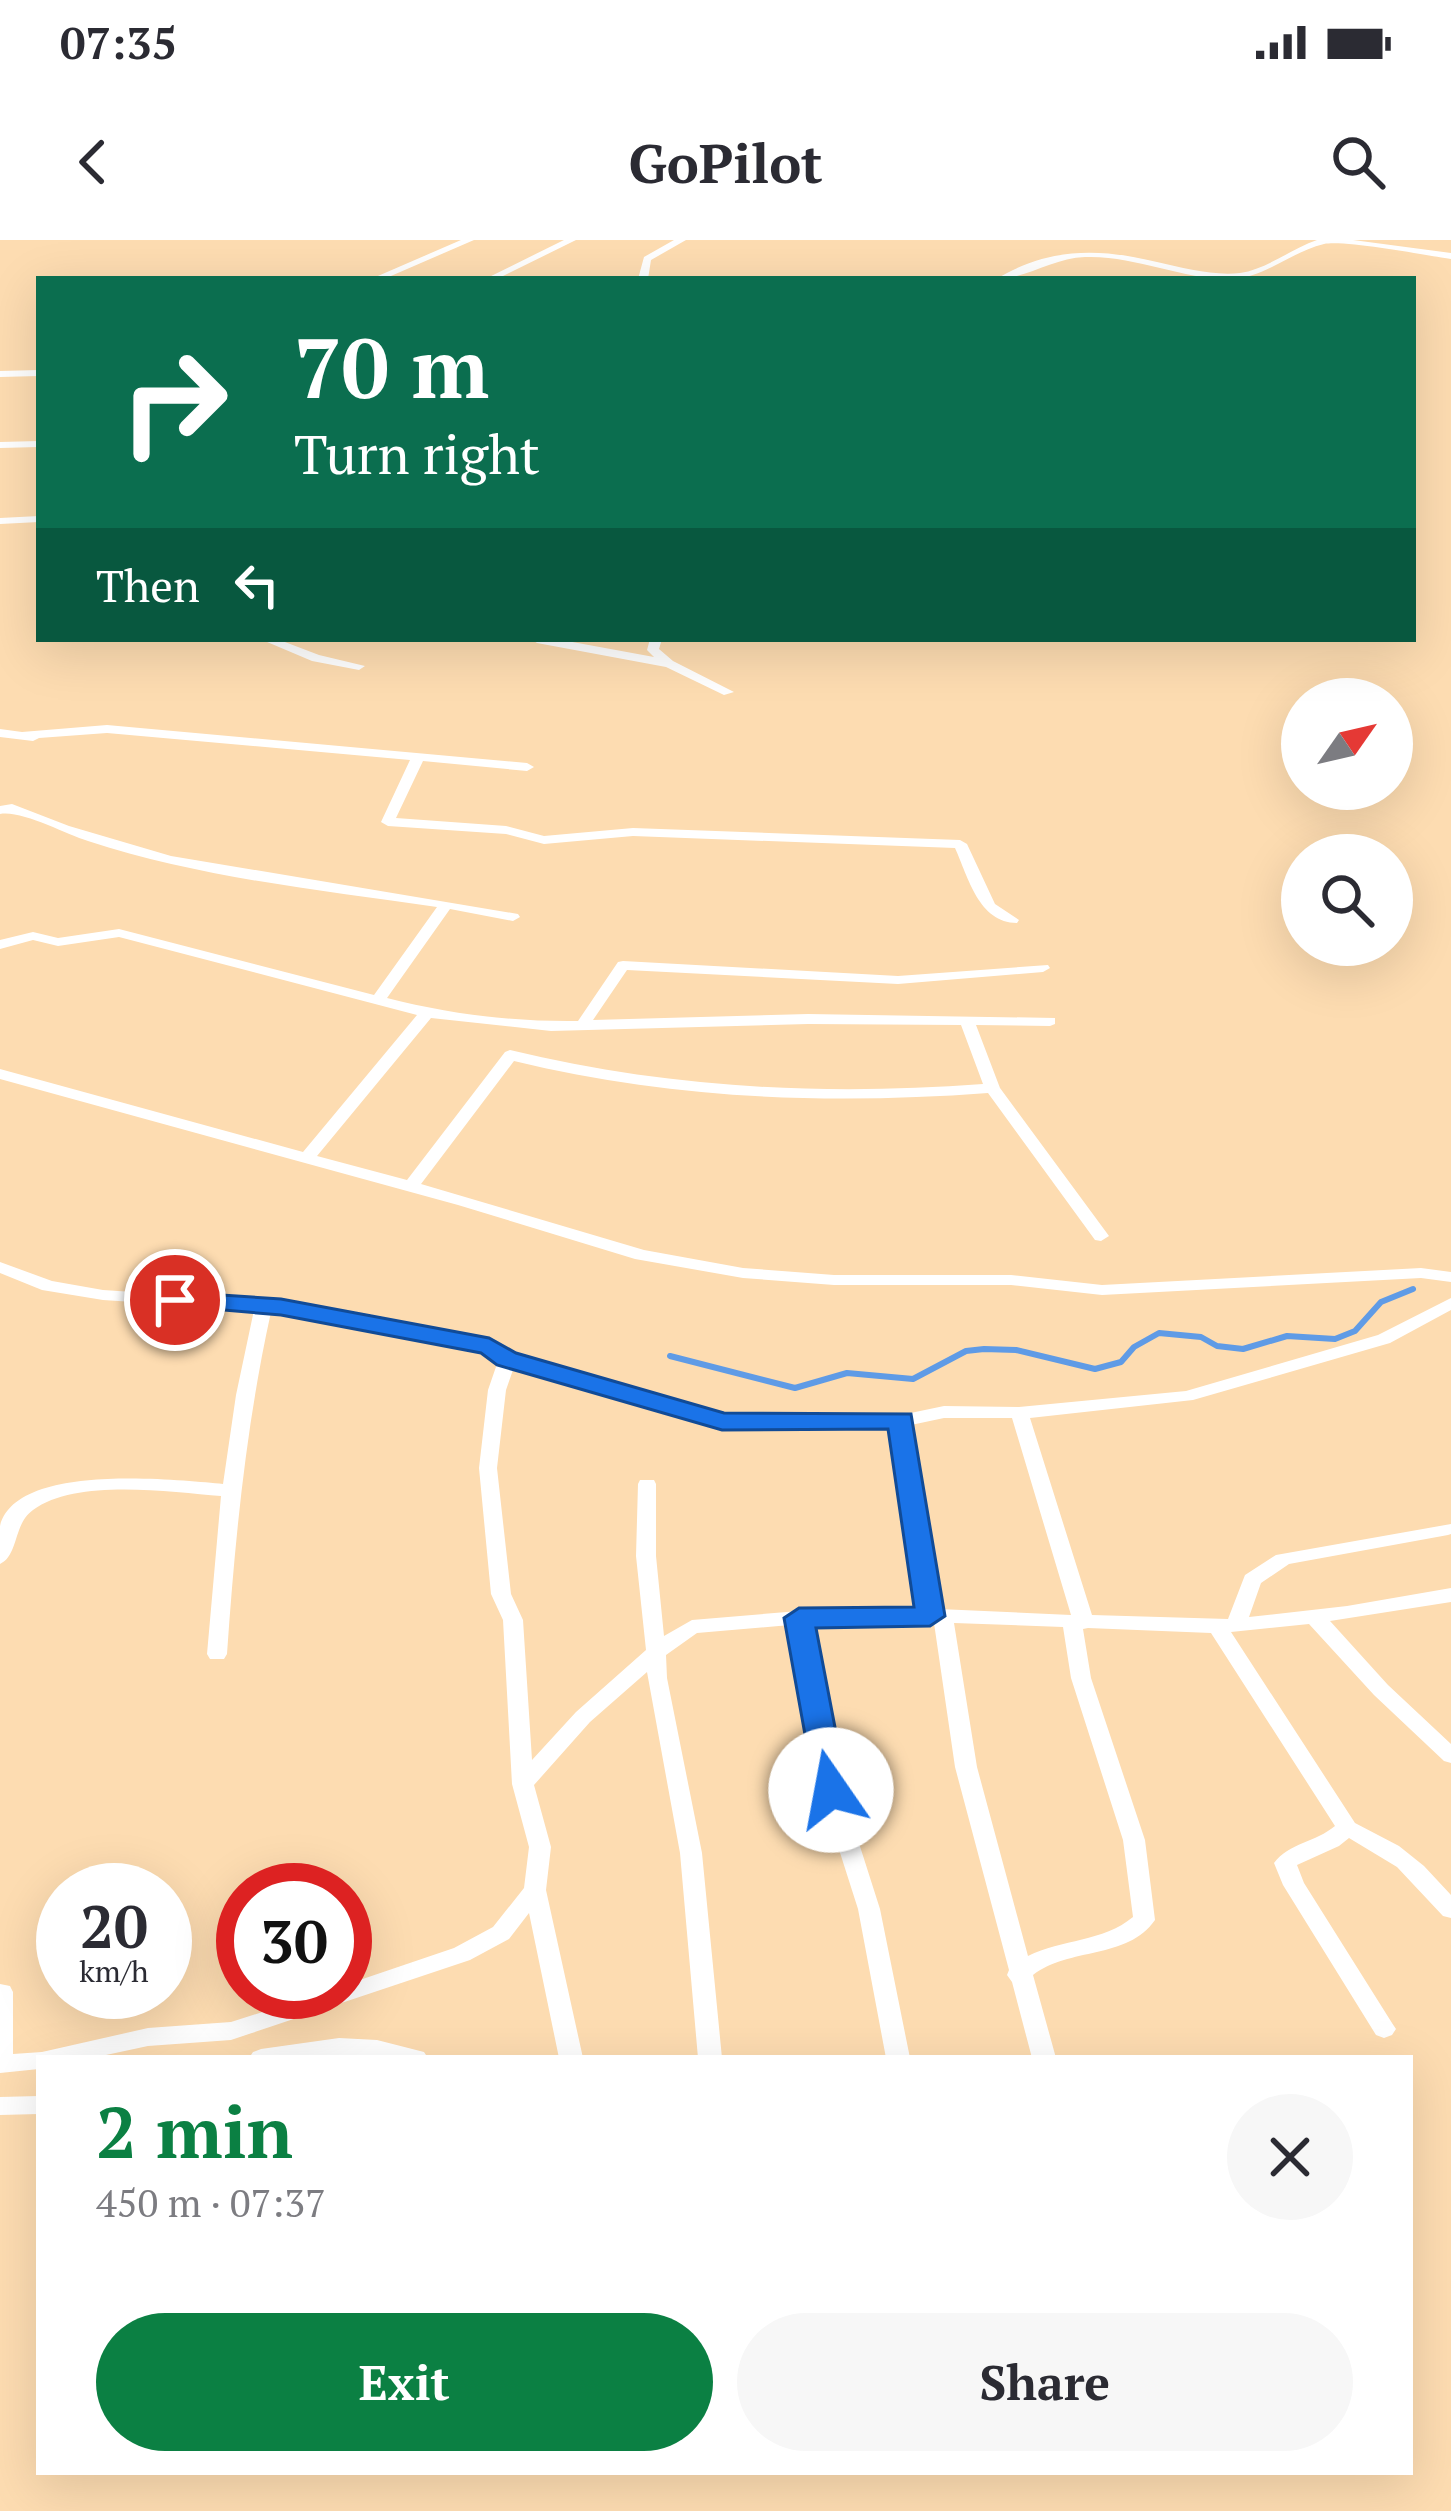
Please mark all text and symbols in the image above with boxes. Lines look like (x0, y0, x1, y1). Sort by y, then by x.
text: 07:35 (60, 12, 177, 72)
text: GoPilot (628, 127, 823, 198)
icon: back (60, 129, 126, 195)
icon: search (1325, 129, 1391, 195)
text: 70 m (294, 311, 489, 422)
icon: right (96, 324, 252, 480)
text: Turn right (294, 418, 540, 489)
icon: left (224, 552, 290, 618)
text: Then (96, 555, 200, 615)
north arrow (1281, 678, 1413, 810)
map controls (1281, 678, 1413, 966)
button: search (1281, 834, 1413, 966)
pin (124, 1249, 226, 1351)
icon: arrive (142, 1267, 208, 1333)
position arrow (768, 1727, 894, 1853)
speed limit sign: 30 (216, 1863, 372, 2019)
text: 20 (80, 1886, 148, 1965)
text: km/h (79, 1951, 149, 1991)
text: 2 min (96, 2083, 293, 2179)
button: close (1227, 2094, 1353, 2220)
text: 450 m · 07:37 (96, 2176, 326, 2228)
button: Exit (96, 2313, 713, 2451)
button: Share (737, 2313, 1353, 2451)

